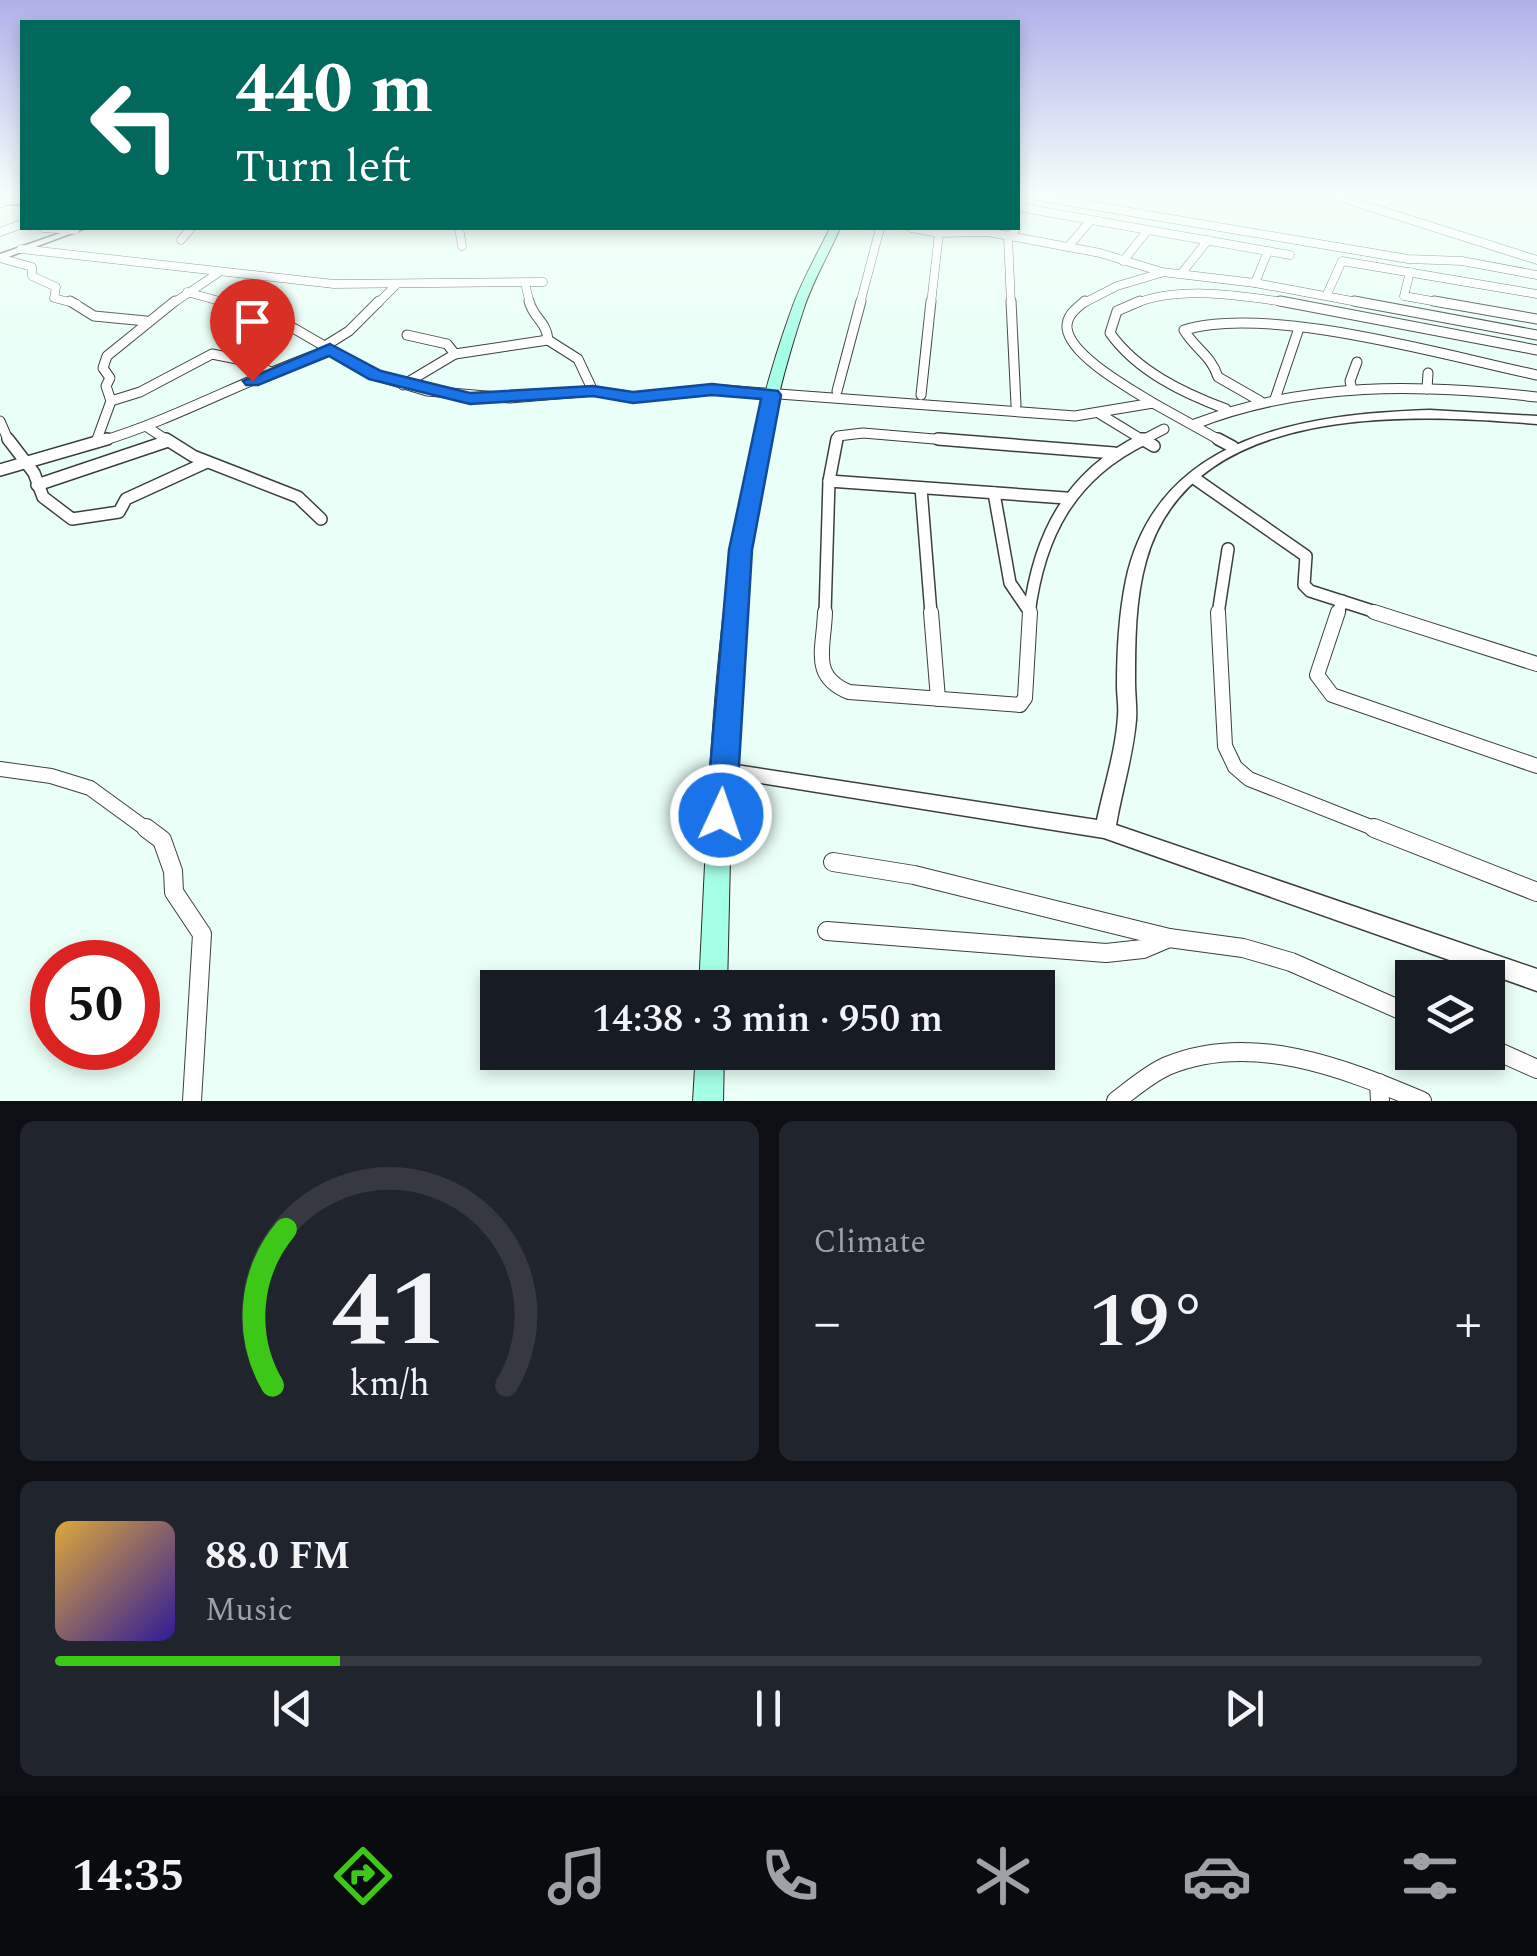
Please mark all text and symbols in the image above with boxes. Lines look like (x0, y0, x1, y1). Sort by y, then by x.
text: 440 m (235, 37, 433, 143)
icon: left (70, 60, 200, 190)
text: Turn left (235, 133, 412, 202)
pin (210, 279, 295, 382)
icon: arrive (225, 294, 280, 349)
position arrow (669, 763, 773, 867)
speed limit sign: 50 (30, 940, 160, 1070)
map controls (1395, 960, 1505, 1070)
button: layers (1395, 960, 1505, 1070)
text: 14:38 · 3 min · 950 m (592, 991, 943, 1049)
text: Climate (814, 1218, 926, 1267)
text: 41 (331, 1233, 448, 1391)
text: 19° (1089, 1266, 1207, 1380)
text: − (814, 1282, 841, 1365)
text: + (1454, 1282, 1482, 1365)
text: km/h (349, 1357, 429, 1412)
text: 88.0 FM (205, 1528, 350, 1586)
text: Music (205, 1586, 293, 1635)
icon: previous (265, 1681, 320, 1736)
icon: pause (741, 1681, 796, 1736)
icon: next (1217, 1681, 1272, 1736)
icon: directions (328, 1841, 398, 1911)
icon: music (542, 1841, 612, 1911)
icon: phone (755, 1841, 825, 1911)
icon: climate (968, 1841, 1038, 1911)
icon: car (1182, 1841, 1252, 1911)
icon: filters (1395, 1841, 1465, 1911)
text: 14:35 (72, 1842, 185, 1911)

